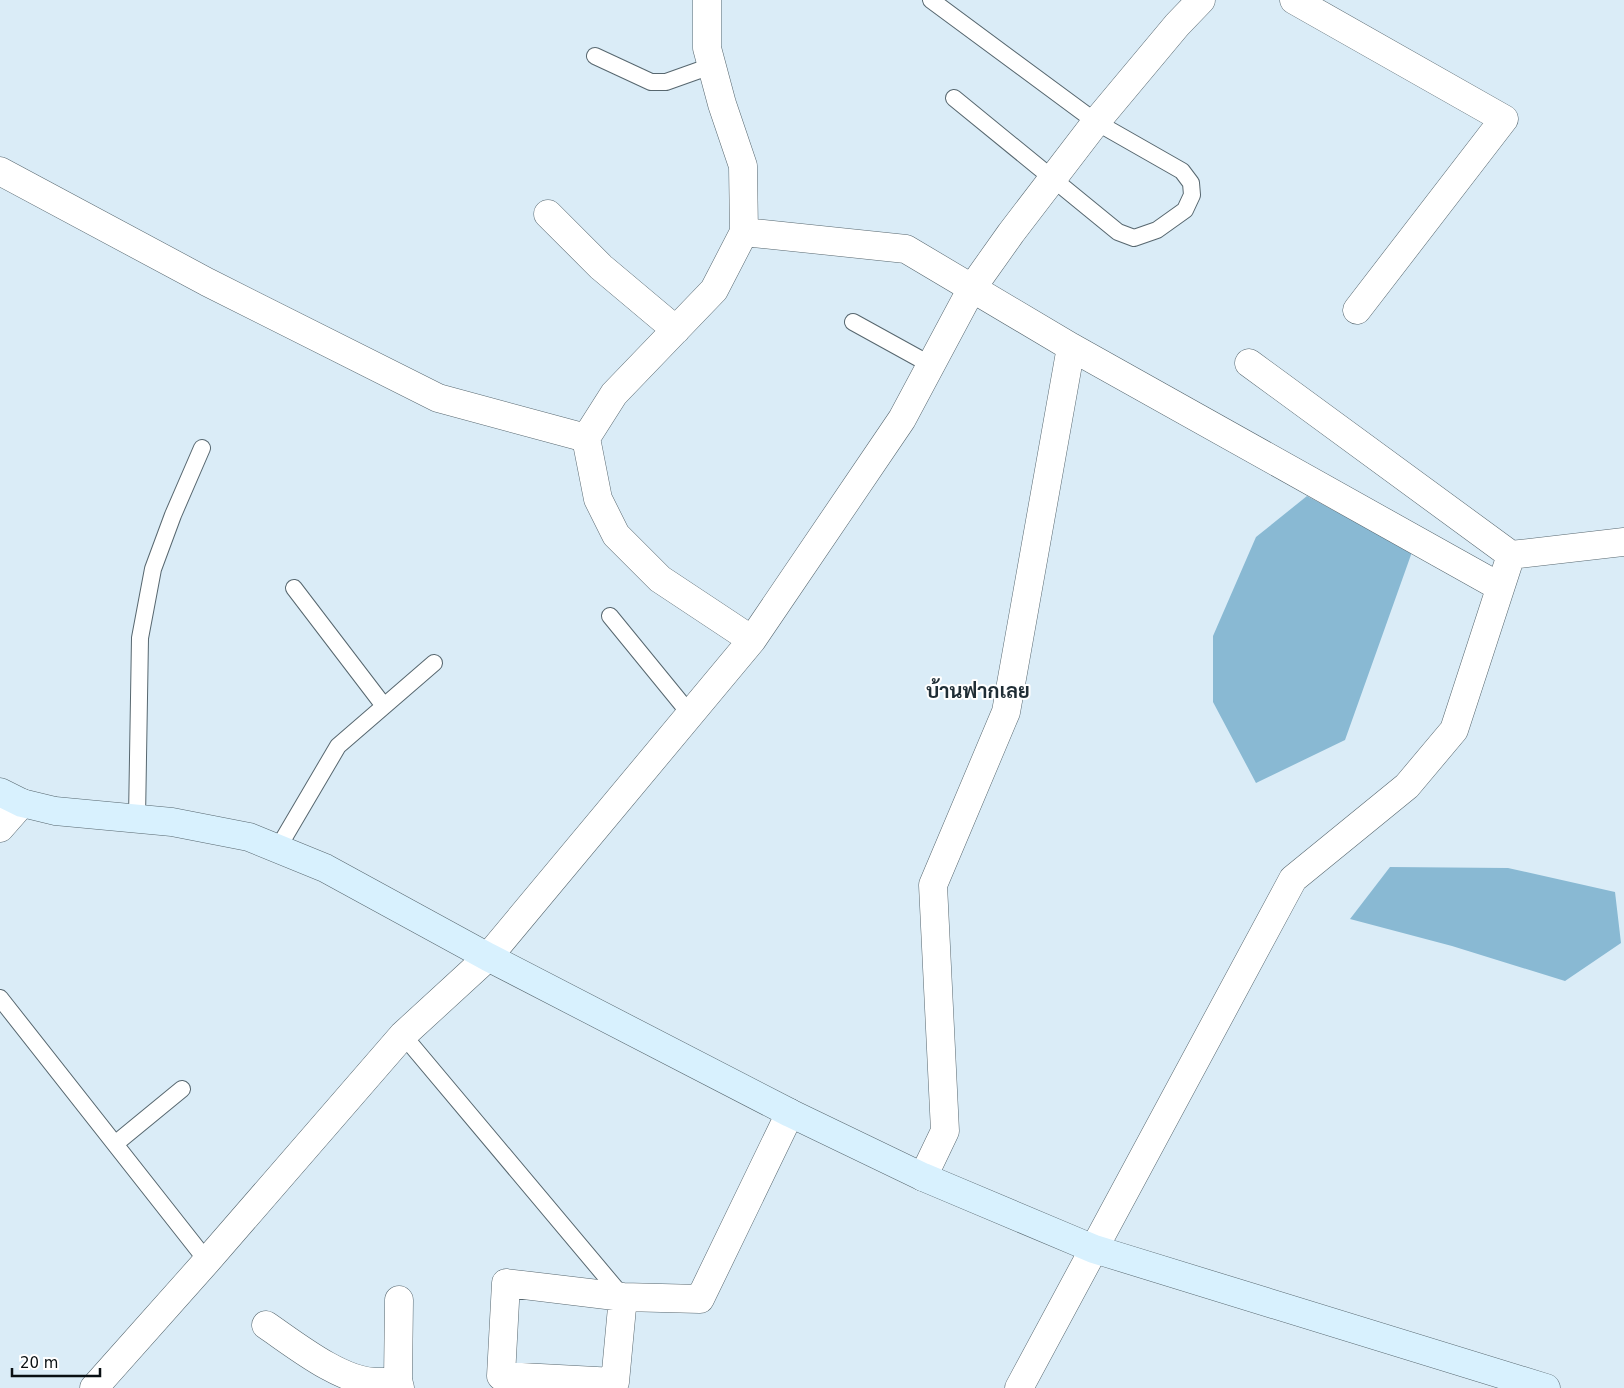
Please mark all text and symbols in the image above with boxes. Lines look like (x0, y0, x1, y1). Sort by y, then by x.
district label: บ้านฟากเลย (926, 678, 1030, 703)
scale bar (12, 1346, 100, 1378)
text: 20 m (20, 1354, 58, 1372)

